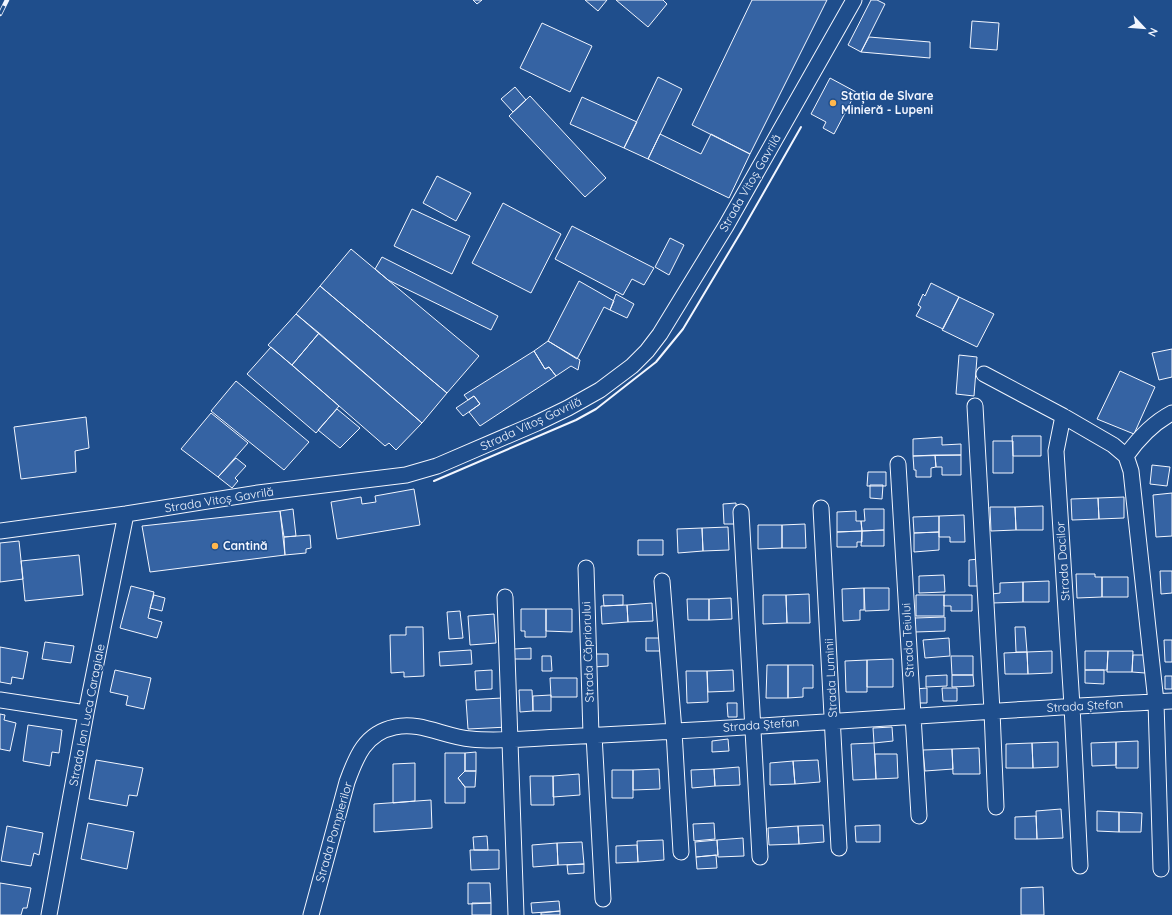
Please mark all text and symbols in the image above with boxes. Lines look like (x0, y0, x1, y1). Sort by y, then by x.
north arrow (1124, 8, 1164, 48)
text: N (1145, 26, 1161, 39)
place label: Stația de Slvare Minieră - Lupeni (841, 88, 934, 117)
marker: Stația de Slvare Minieră - Lupeni (828, 98, 838, 108)
street label: Strada Vitoș Gavrilă (715, 131, 784, 234)
street label: Strada Vitoș Gavrilă (478, 393, 584, 454)
street label: Strada Vitoș Gavrilă (163, 483, 275, 516)
street label: Strada Dacilor (1052, 520, 1073, 601)
place label: Cantină (223, 538, 268, 553)
marker: Cantină (210, 541, 220, 551)
street label: Strada Căpriorului (578, 601, 597, 703)
street label: Strada Teiului (898, 602, 917, 678)
street label: Strada Luminii (821, 638, 840, 718)
street label: Strada Ion Luca Caragiale (65, 642, 108, 787)
street label: Strada Ștefan (1046, 696, 1124, 715)
street label: Strada Ștefan (722, 714, 800, 735)
street label: Strada Pompierilor (312, 779, 355, 884)

